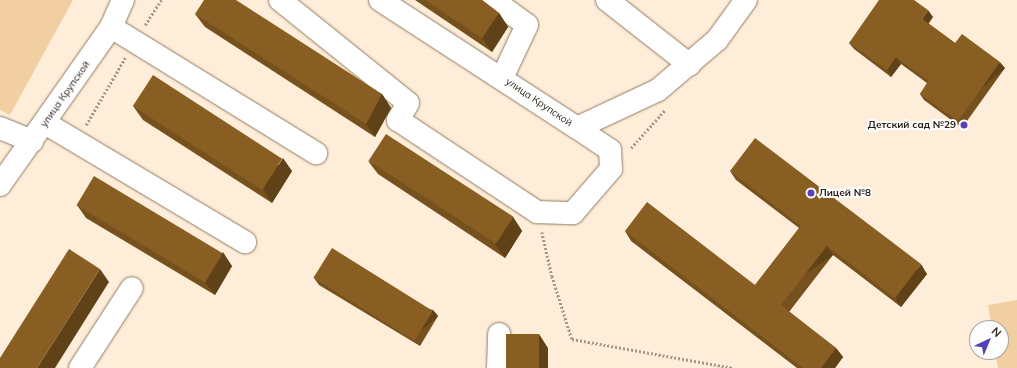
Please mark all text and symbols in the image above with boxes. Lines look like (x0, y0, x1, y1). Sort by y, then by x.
street label: улица Крупской (38, 59, 92, 129)
street label: улица Крупской (503, 75, 575, 129)
place label: Детский сад №29 (868, 119, 956, 131)
marker: Детский сад №29 (959, 120, 969, 130)
place label: Лицей №8 (819, 187, 871, 199)
marker: Лицей №8 (806, 188, 816, 198)
north arrow (969, 320, 1009, 360)
text: N (989, 324, 1004, 340)

